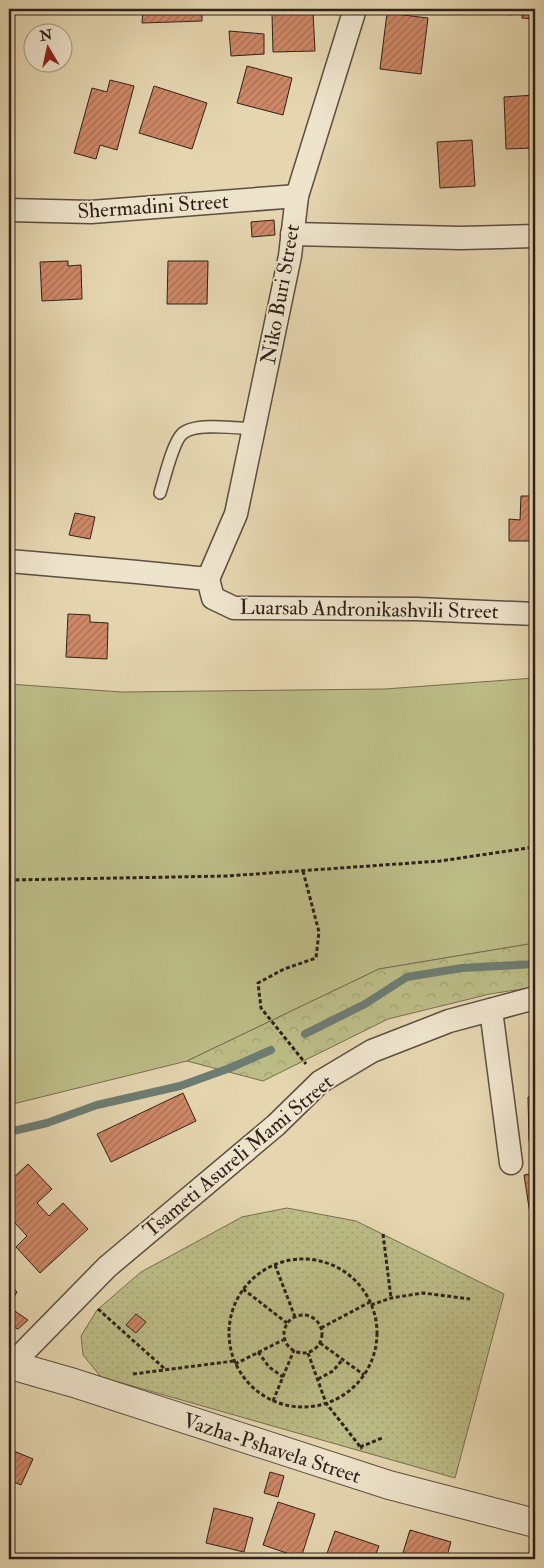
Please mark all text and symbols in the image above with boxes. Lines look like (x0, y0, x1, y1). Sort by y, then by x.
north arrow (22, 22, 72, 72)
text: N (38, 26, 54, 45)
street label: Shermadini Street (76, 188, 230, 225)
street label: Niko Buri Street (255, 222, 306, 366)
street label: Luarsab Andronikashvili Street (239, 594, 499, 625)
street label: Tsameti Asureli Mami Street (138, 1069, 339, 1244)
street label: Vazha-Pshavela Street (179, 1407, 364, 1490)

